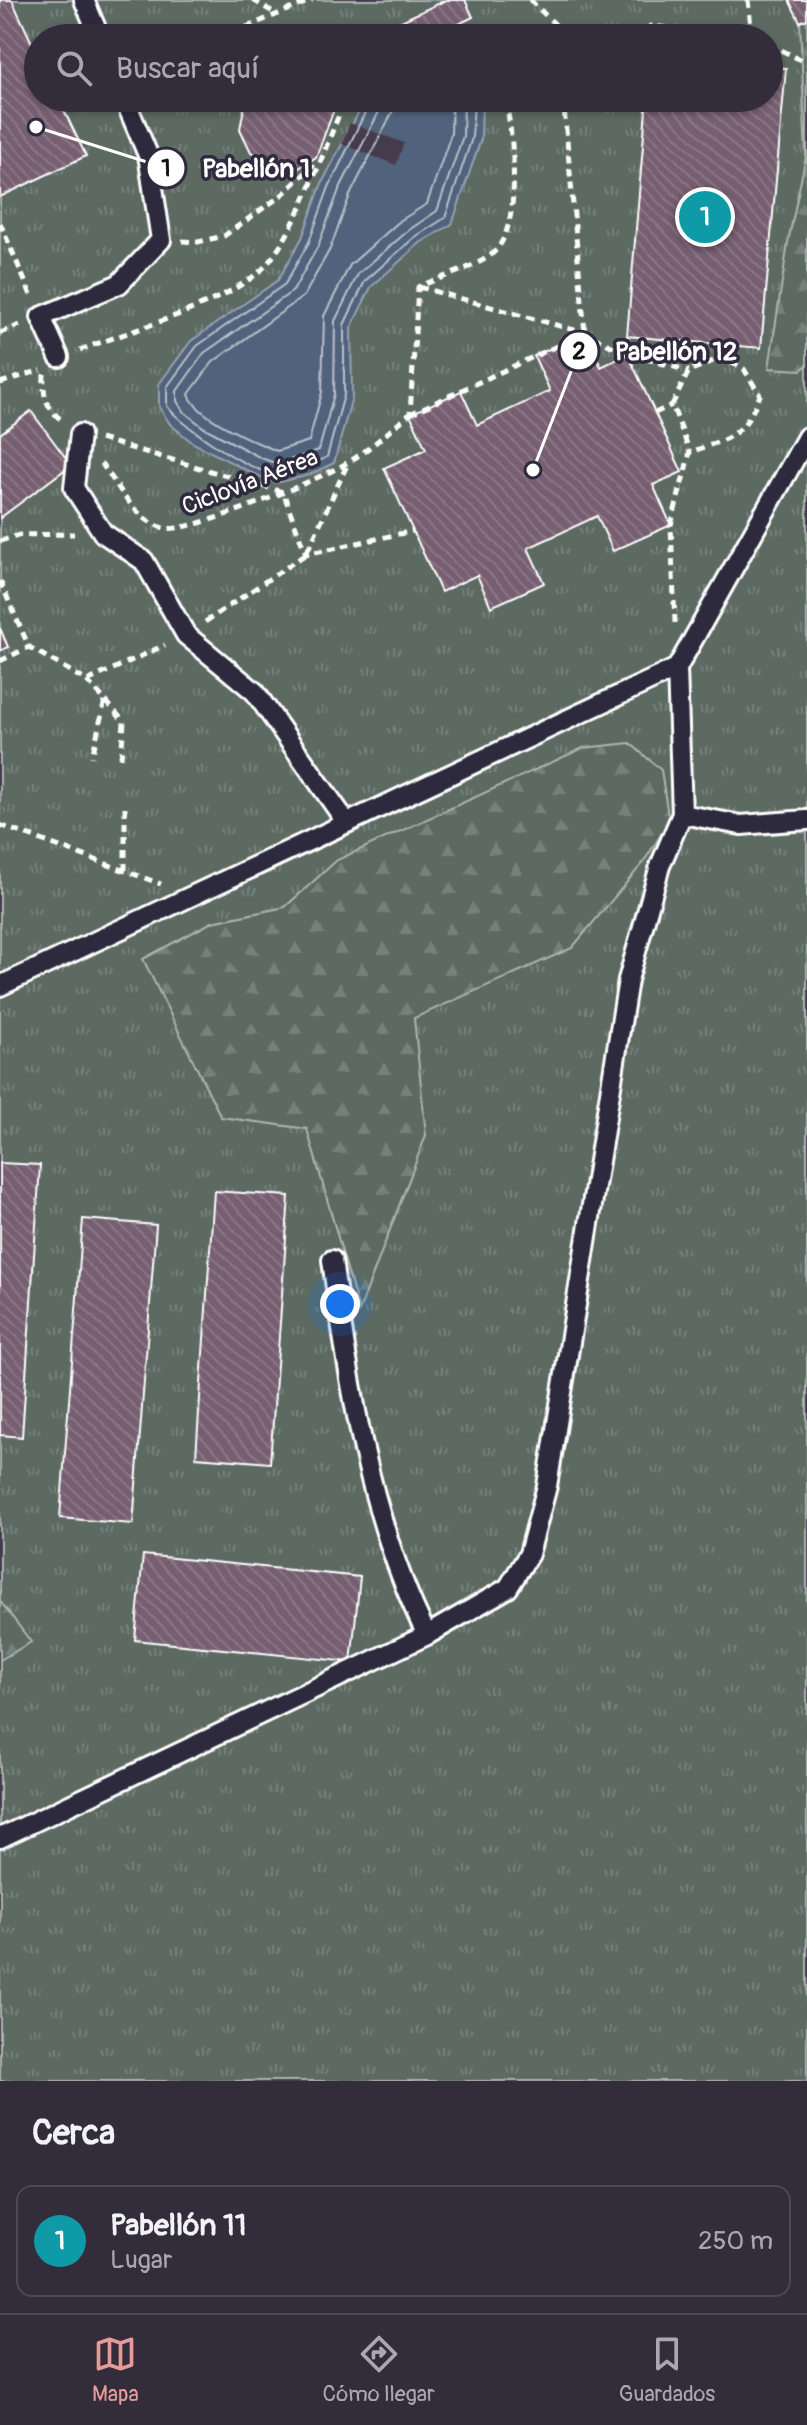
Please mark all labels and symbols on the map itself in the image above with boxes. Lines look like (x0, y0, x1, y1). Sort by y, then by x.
callout: Pabellón 1 (146, 143, 326, 193)
text: Pabellón 1 (202, 153, 310, 185)
text: 1 (161, 154, 171, 183)
pin: 1 (679, 187, 731, 247)
callout: Pabellón 12 (559, 326, 754, 376)
text: Pabellón 12 (615, 336, 737, 368)
text: 2 (572, 337, 586, 366)
street label: Ciclovía Aérea (178, 443, 322, 521)
your location (320, 1284, 360, 1324)

